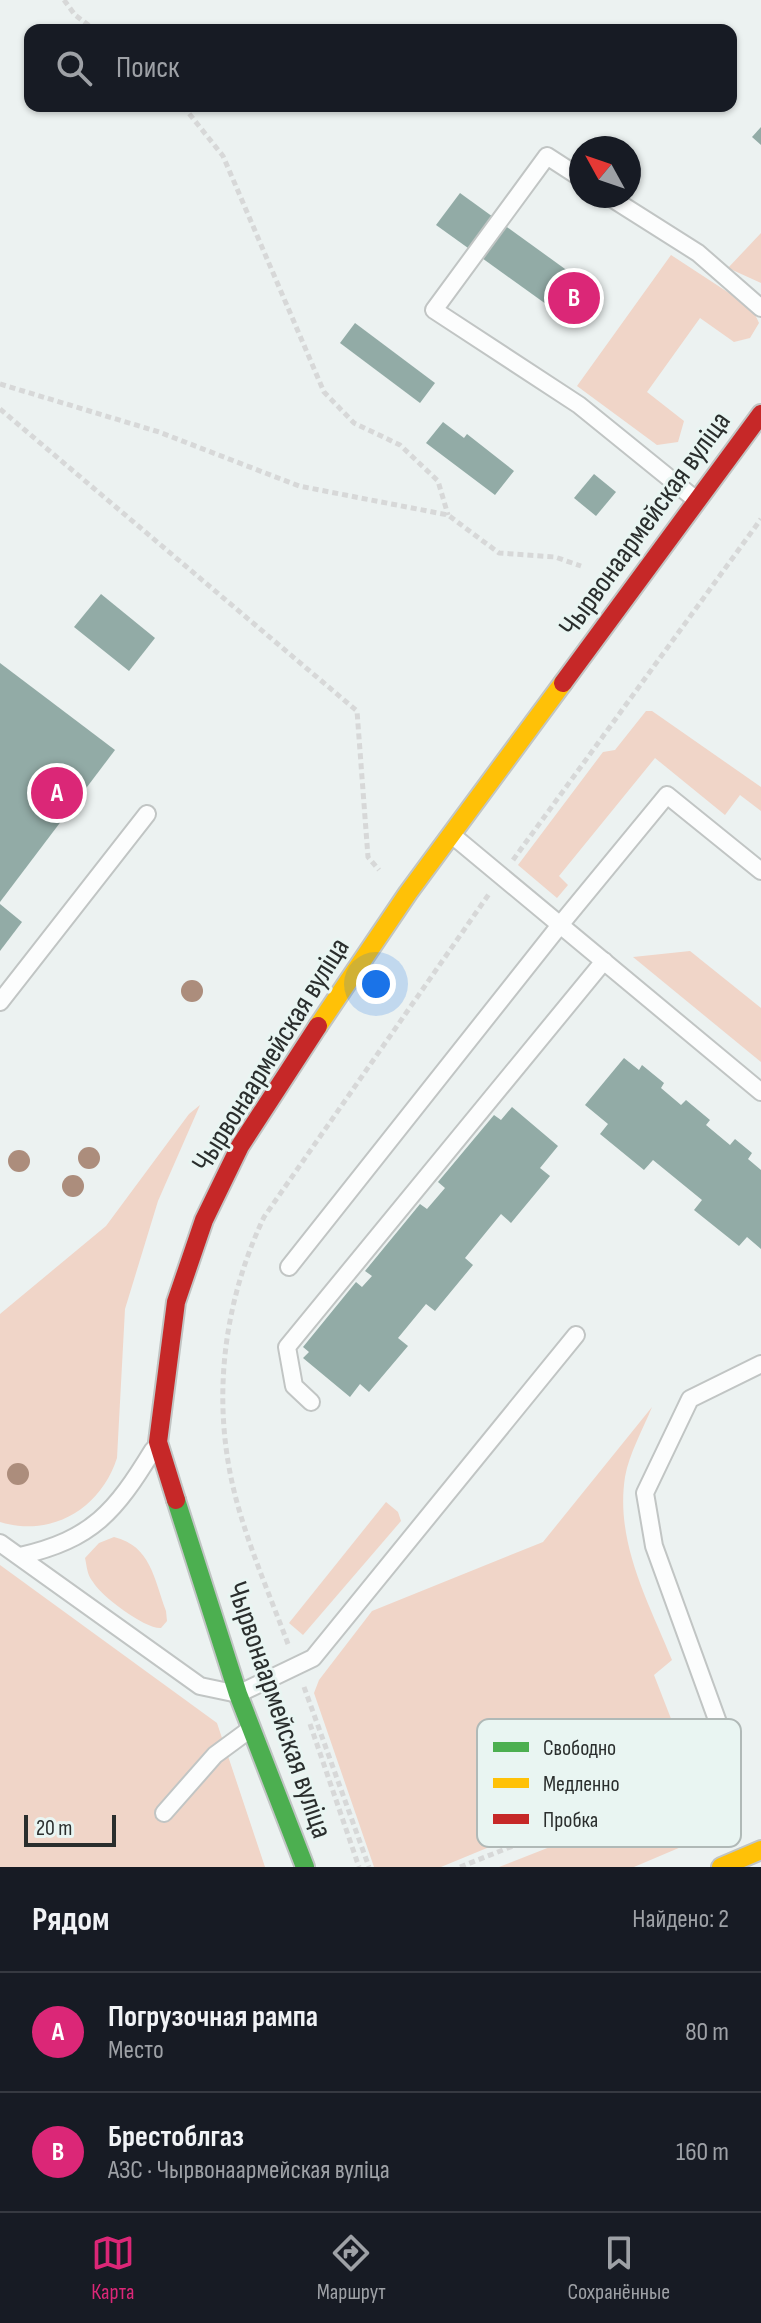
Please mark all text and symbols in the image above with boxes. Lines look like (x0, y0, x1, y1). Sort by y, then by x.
search box (24, 24, 737, 112)
icon: search (52, 46, 96, 90)
text: Поиск (116, 50, 179, 86)
north arrow (569, 136, 641, 208)
pin: B (548, 268, 600, 328)
street label: Чырвонаармейская вуліца (551, 405, 739, 643)
pin: A (31, 763, 83, 823)
street label: Чырвонаармейская вуліца (184, 931, 358, 1179)
your location (356, 964, 396, 1004)
street label: Чырвонаармейская вуліца (218, 1577, 340, 1843)
legend (477, 1719, 741, 1847)
text: Свободно (543, 1735, 616, 1762)
text: Медленно (543, 1771, 620, 1798)
text: Пробка (543, 1807, 598, 1834)
scale bar (24, 1811, 116, 1847)
text: 20 m (36, 1815, 73, 1842)
text: Рядом (32, 1899, 110, 1940)
text: Найдено: 2 (632, 1904, 729, 1935)
text: Погрузочная рампа (108, 1999, 318, 2035)
text: A (52, 2017, 64, 2048)
text: 80 m (685, 2017, 729, 2048)
text: Место (108, 2035, 164, 2066)
text: Брестоблгаз (108, 2119, 244, 2155)
text: B (52, 2137, 64, 2168)
text: 160 m (676, 2137, 729, 2168)
text: АЗС · Чырвонаармейская вуліца (108, 2155, 390, 2186)
tab: Карта (91, 2231, 135, 2306)
tab: Маршрут (317, 2231, 386, 2306)
tab: Сохранённые (567, 2231, 670, 2306)

